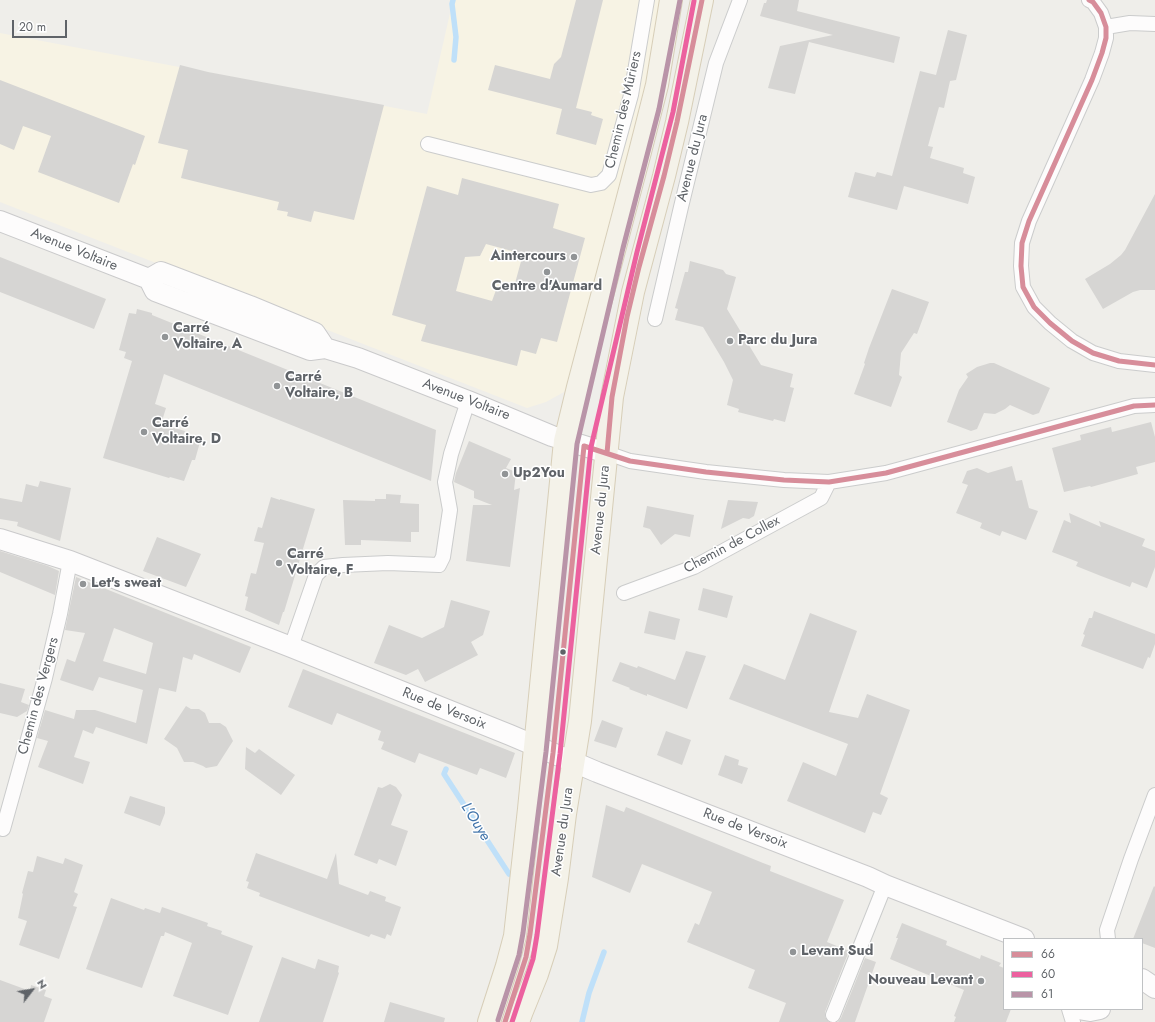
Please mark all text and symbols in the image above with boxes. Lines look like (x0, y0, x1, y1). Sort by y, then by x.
scale bar (14, 12, 69, 38)
text: 20 m (19, 18, 46, 36)
street label: Chemin des Mûriers (602, 50, 646, 170)
street label: Avenue du Jura (674, 113, 712, 203)
street label: Avenue Voltaire (28, 225, 120, 275)
place label: Aintercours (490, 249, 566, 265)
marker: Aintercours (569, 252, 579, 262)
marker: Centre d'Aumard (542, 267, 552, 277)
place label: Centre d'Aumard (492, 279, 602, 295)
place label: Carré Voltaire, A (173, 321, 242, 354)
marker: Carré Voltaire, A (160, 332, 170, 342)
place label: Parc du Jura (738, 333, 817, 349)
marker: Parc du Jura (725, 336, 735, 346)
place label: Carré Voltaire, B (285, 370, 353, 402)
street label: Avenue Voltaire (420, 376, 512, 424)
marker: Carré Voltaire, B (272, 381, 282, 391)
place label: Carré Voltaire, D (152, 416, 221, 448)
marker: Carré Voltaire, D (139, 427, 149, 437)
street label: Avenue du Jura (588, 465, 614, 555)
place label: Up2You (513, 466, 565, 482)
marker: Up2You (500, 469, 510, 479)
street label: Chemin de Collex (681, 513, 783, 577)
place label: Carré Voltaire, F (287, 547, 353, 580)
marker: Carré Voltaire, F (274, 558, 284, 568)
place label: Let's sweat (91, 576, 161, 592)
marker: Let's sweat (78, 579, 88, 589)
street label: Chemin des Vergers (15, 635, 63, 757)
unlabelled marker (558, 647, 568, 657)
street label: Rue de Versoix (400, 685, 488, 733)
street label: Avenue du Jura (548, 786, 578, 878)
water label: L'Ouye (456, 800, 494, 844)
street label: Rue de Versoix (700, 805, 790, 853)
legend (1003, 938, 1143, 1010)
place label: Levant Sud (801, 944, 873, 960)
text: 66 (1041, 945, 1055, 963)
marker: Levant Sud (788, 947, 798, 957)
text: 60 (1041, 965, 1055, 983)
north arrow (12, 970, 52, 1010)
place label: Nouveau Levant (868, 973, 973, 989)
text: N (33, 976, 51, 992)
marker: Nouveau Levant (976, 976, 986, 986)
text: 61 (1041, 985, 1053, 1003)

